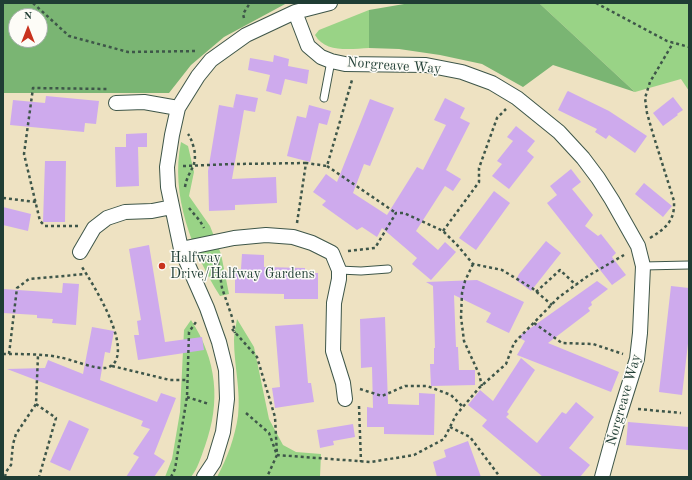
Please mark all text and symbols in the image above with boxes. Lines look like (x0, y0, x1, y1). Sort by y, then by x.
north arrow (8, 8, 48, 48)
text: N (24, 11, 32, 22)
street label: Norgreave Way (346, 54, 442, 78)
place label: Halfway Drive/Halfway Gardens (170, 250, 315, 282)
marker: Halfway Drive/Halfway Gardens (157, 261, 167, 271)
street label: Norgreave Way (603, 352, 645, 448)

